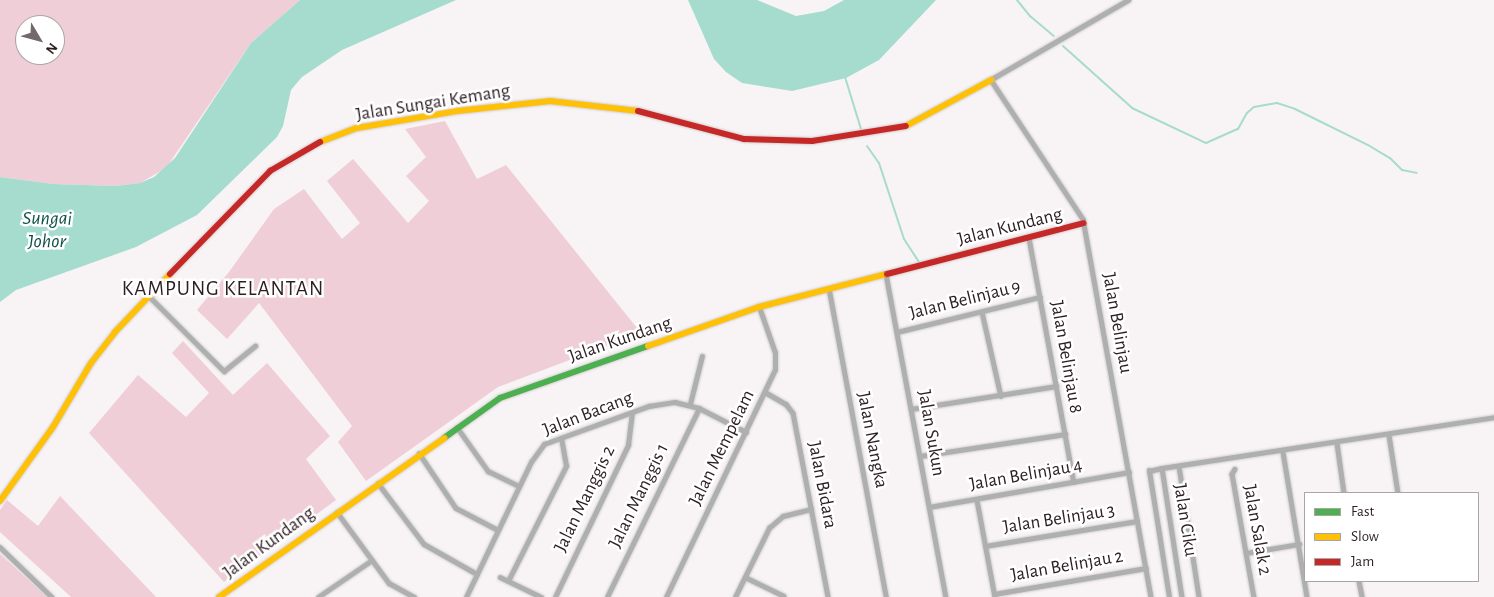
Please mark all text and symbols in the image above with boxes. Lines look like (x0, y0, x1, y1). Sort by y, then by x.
north arrow (15, 15, 65, 65)
text: N (43, 40, 60, 57)
street label: Jalan Sungai Kemang (354, 80, 512, 126)
street label: Jalan Kundang (955, 203, 1065, 251)
water label: Sungai Johor (22, 206, 72, 253)
street label: Jalan Belinjau (1097, 271, 1137, 375)
street label: Jalan Belinjau 9 (907, 275, 1023, 325)
district label: KAMPUNG KELANTAN (120, 276, 326, 302)
street label: Jalan Belinjau 8 (1045, 299, 1087, 415)
street label: Jalan Kundang (566, 312, 674, 368)
street label: Jalan Bacang (540, 386, 636, 442)
street label: Jalan Mempelam (684, 386, 760, 510)
street label: Jalan Sukun (912, 388, 950, 478)
street label: Jalan Nangka (851, 390, 893, 490)
street label: Jalan Bidara (802, 439, 842, 531)
street label: Jalan Manggis 1 (604, 440, 674, 552)
street label: Jalan Manggis 2 (549, 442, 621, 556)
street label: Jalan Belinjau 4 (968, 454, 1084, 496)
street label: Jalan Ciku (1168, 482, 1202, 558)
street label: Jalan Salak 2 (1238, 483, 1276, 577)
legend (1304, 492, 1479, 582)
street label: Jalan Belinjau 3 (1001, 499, 1117, 539)
street label: Jalan Kundang (219, 502, 319, 584)
text: Fast (1351, 504, 1374, 519)
text: Slow (1351, 529, 1379, 544)
street label: Jalan Belinjau 2 (1009, 545, 1125, 587)
text: Jam (1351, 554, 1374, 569)

